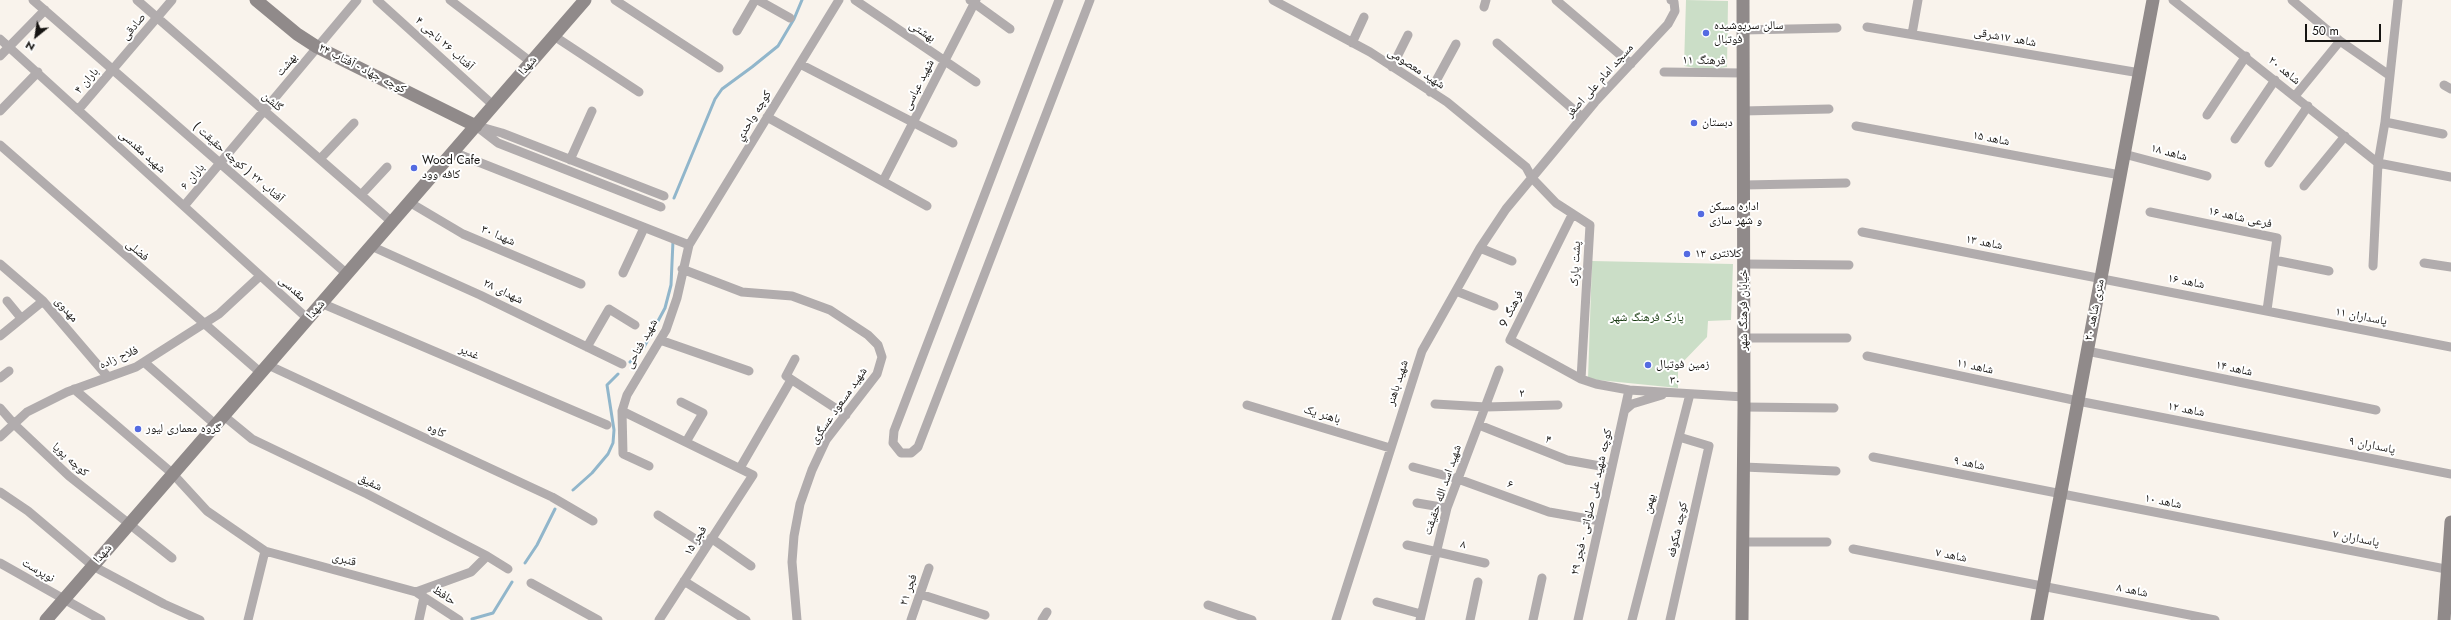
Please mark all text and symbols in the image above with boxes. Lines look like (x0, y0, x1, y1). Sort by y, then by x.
street label: صادقی (119, 11, 149, 43)
street label: آفتاب ۲۶ ناجی ۴ (412, 14, 476, 74)
north arrow (16, 16, 56, 56)
scale bar (2307, 16, 2383, 42)
street label: بهشتی (906, 18, 938, 46)
place label: سالن سرپوشیده فوتبال (1714, 19, 1783, 47)
text: 50 m (2312, 22, 2339, 40)
street label: شاهد ۱۷شرقی (1973, 25, 2037, 51)
marker: سالن سرپوشیده فوتبال (1701, 28, 1711, 38)
text: N (22, 37, 38, 56)
street label: کوچه جهاد - آفتاب ۲۴ (316, 41, 408, 97)
street label: مسجد امام علی اصغر (1563, 41, 1637, 121)
street label: شهید معصومی (1385, 45, 1447, 93)
street label: بهشت (273, 51, 301, 79)
street label: شهدا (516, 53, 540, 79)
street label: فرهنگ ۱۱ (1682, 53, 1726, 69)
street label: شاهد ۲۰ (2265, 54, 2303, 88)
street label: شهید عباسی (900, 57, 938, 113)
street label: باران ۴ (72, 65, 102, 97)
street label: كوچه واحدي (733, 88, 775, 144)
street label: گلشن (259, 89, 285, 115)
place label: دبستان (1702, 116, 1733, 130)
marker: دبستان (1689, 118, 1699, 128)
street label: آفتاب ۲۲ ( کوچه حقیقت ) (190, 120, 286, 206)
street label: شهید مقدسی (116, 127, 168, 177)
street label: شاهد ۱۵ (1971, 128, 2011, 150)
street label: شاهد ۱۸ (2149, 141, 2189, 165)
place label: Wood Cafe کافه وود (422, 154, 480, 182)
street label: باران ۶ (178, 161, 208, 193)
marker: Wood Cafe کافه وود (409, 163, 419, 173)
place label: اداره مسکن و شهر سازی (1709, 200, 1762, 228)
street label: فرعی شاهد ۱۶ (2207, 204, 2273, 232)
marker: اداره مسکن و شهر سازی (1696, 209, 1706, 219)
street label: شهدا ۳۰ (479, 222, 517, 250)
street label: شاهد ۱۳ (1964, 232, 2004, 254)
street label: فضلی (123, 237, 151, 265)
street label: پشت پارک (1568, 241, 1584, 287)
place label: کلانتری ۱۳ (1695, 247, 1742, 261)
marker: کلانتری ۱۳ (1682, 249, 1692, 259)
street label: خیابان فرهنگ شهر (1737, 269, 1751, 351)
street label: شاهد ۱۶ (2166, 271, 2206, 293)
street label: مقدسی (275, 273, 309, 305)
street label: شهدای ۲۸ (481, 276, 525, 308)
street label: ۲۰ متری شاهد (2082, 278, 2108, 342)
street label: فرهنگ 9 (1497, 288, 1527, 330)
street label: مهدوی (51, 294, 81, 326)
street label: شهدا (304, 297, 328, 323)
street label: پاسداران ۱۱ (2334, 305, 2388, 329)
park label: پارک فرهنگ شهر (1610, 311, 1684, 325)
street label: شهید فتاحی (623, 317, 661, 371)
street label: غدیر (457, 342, 481, 364)
street label: فلاح زاده (97, 343, 141, 373)
street label: شاهد ۱۱ (1955, 356, 1995, 378)
street label: شهید باهنر (1384, 358, 1412, 408)
place label: زمین فوتبال (1656, 358, 1709, 372)
street label: شاهد ۱۴ (2214, 358, 2254, 380)
marker: زمین فوتبال (1643, 360, 1653, 370)
street label: شهید مسعود عسگری (807, 365, 871, 447)
street label: ۳۰ (1669, 374, 1681, 388)
street label: ۲ (1519, 387, 1525, 401)
street label: شاهد ۱۲ (2166, 399, 2206, 421)
street label: باهنر یک (1302, 403, 1342, 427)
street label: کاوه (425, 421, 447, 441)
place label: گروه معماری لیور (146, 422, 221, 436)
marker: گروه معماری لیور (133, 424, 143, 434)
street label: کوچه شهید علی صلواتی - فجر ۲۹ (1568, 428, 1616, 576)
street label: ۴ (1543, 432, 1553, 448)
street label: پاسداران ۹ (2348, 434, 2396, 458)
street label: کوچه پویا (49, 440, 91, 480)
street label: شهید اسد الله حقیقت (1421, 443, 1465, 537)
street label: شاهد ۹ (1952, 454, 1986, 474)
street label: شفیق (356, 471, 384, 495)
street label: ۶ (1505, 477, 1515, 493)
street label: شاهد ۱۰ (2143, 491, 2183, 513)
street label: بهمن (1641, 493, 1659, 515)
street label: کوچه شکوفه (1665, 501, 1691, 559)
street label: فجر ۱۵ (681, 524, 711, 558)
street label: پاسداران ۷ (2332, 527, 2380, 551)
street label: ۸ (1459, 537, 1467, 553)
street label: شهدا (91, 541, 115, 567)
street label: شاهد ۷ (1934, 546, 1968, 566)
street label: قنبری (330, 550, 358, 570)
street label: نوپرست (19, 556, 57, 586)
street label: فجر ۲۱ (897, 572, 921, 608)
street label: شاهد ۸ (2115, 581, 2149, 601)
street label: حافظ (430, 583, 458, 609)

